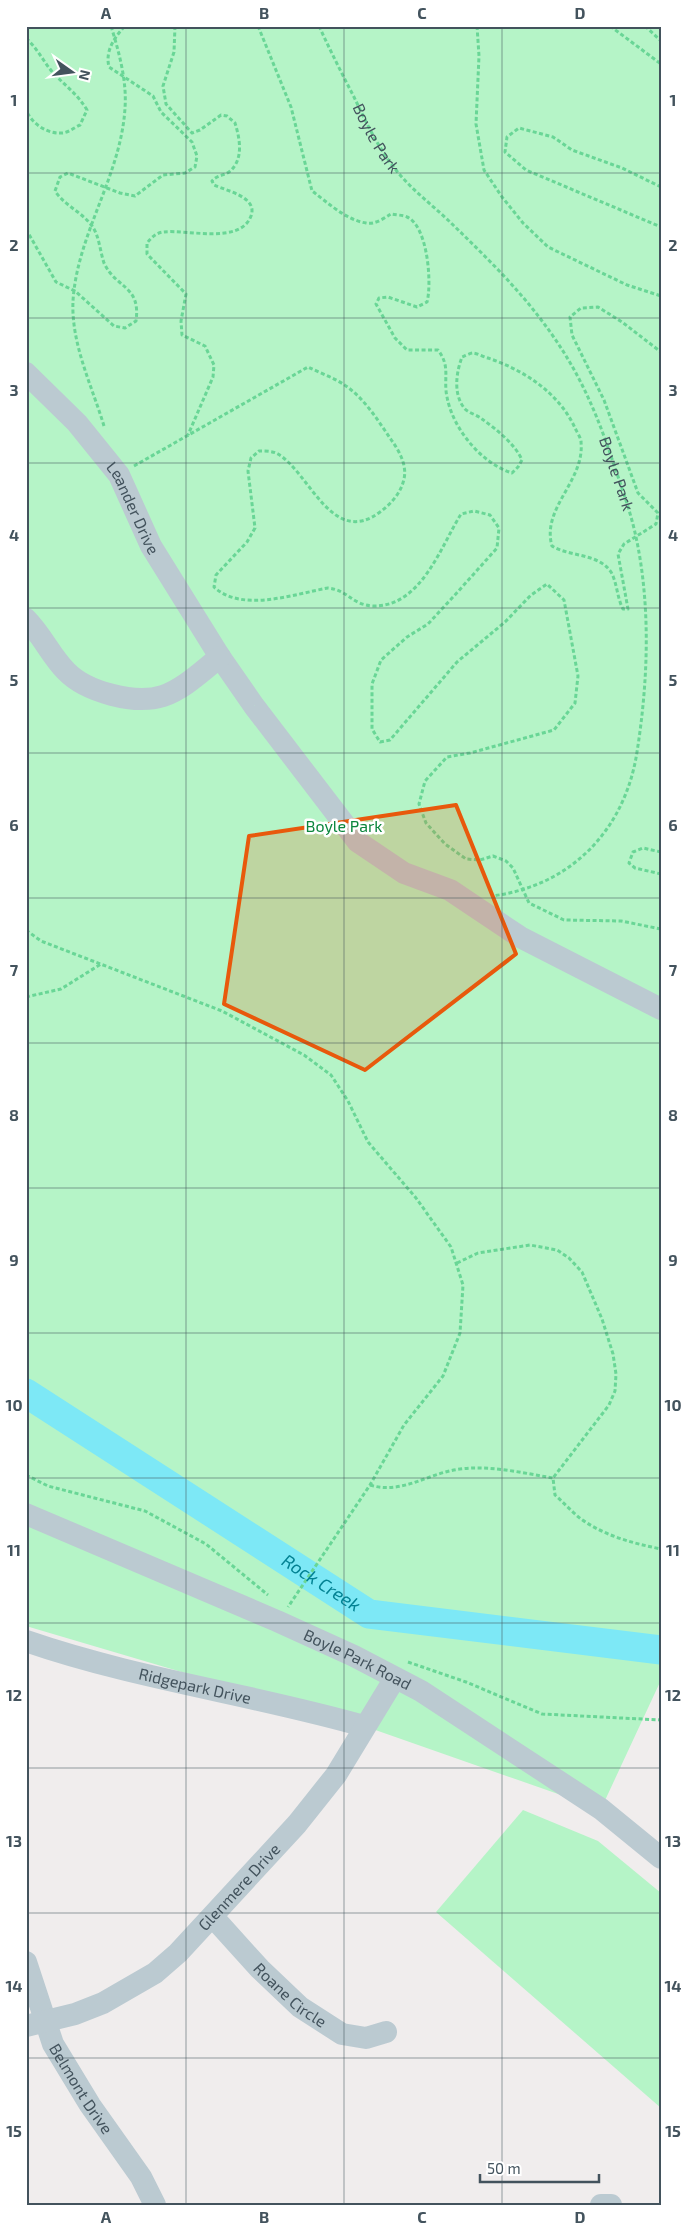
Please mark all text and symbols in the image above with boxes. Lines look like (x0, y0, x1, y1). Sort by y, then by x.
text: A (101, 3, 112, 22)
text: B (259, 3, 269, 22)
text: C (417, 3, 427, 22)
text: D (575, 3, 586, 22)
north arrow (48, 48, 98, 98)
text: N (76, 68, 95, 82)
text: 1 (11, 90, 17, 109)
text: 1 (670, 90, 676, 109)
street label: Boyle Park (349, 100, 404, 176)
text: 2 (9, 235, 19, 254)
text: 2 (668, 235, 678, 254)
text: 3 (9, 380, 19, 399)
text: 3 (668, 380, 678, 399)
street label: Boyle Park (596, 434, 639, 513)
street label: Leander Drive (103, 457, 164, 558)
text: 4 (9, 525, 19, 544)
text: 4 (668, 525, 678, 544)
text: 5 (10, 670, 19, 689)
text: 5 (669, 670, 678, 689)
text: 6 (9, 815, 19, 834)
text: 6 (668, 815, 678, 834)
park label: Boyle Park (305, 816, 383, 835)
text: 7 (10, 960, 19, 979)
text: 7 (669, 960, 678, 979)
text: 8 (9, 1105, 19, 1124)
text: 8 (668, 1105, 678, 1124)
text: 9 (9, 1250, 19, 1269)
text: 9 (668, 1250, 678, 1269)
text: 10 (5, 1395, 23, 1414)
text: 10 (664, 1395, 682, 1414)
text: 11 (7, 1540, 21, 1559)
text: 11 (666, 1540, 680, 1559)
water label: Rock Creek (278, 1549, 365, 1616)
street label: Boyle Park Road (301, 1624, 415, 1693)
street label: Ridgepark Drive (137, 1663, 253, 1707)
text: 12 (6, 1685, 22, 1704)
text: 12 (665, 1685, 681, 1704)
text: 13 (6, 1831, 22, 1850)
text: 13 (665, 1831, 681, 1850)
street label: Glenmere Drive (194, 1839, 283, 1934)
street label: Roane Circle (250, 1959, 330, 2031)
text: 14 (5, 1976, 23, 1995)
text: 14 (664, 1976, 682, 1995)
street label: Belmont Drive (46, 2040, 117, 2137)
text: 15 (6, 2121, 22, 2140)
text: 15 (665, 2121, 681, 2140)
scale bar (480, 2151, 598, 2183)
text: 50 m (487, 2159, 521, 2177)
text: A (101, 2207, 112, 2226)
text: B (259, 2207, 269, 2226)
text: C (417, 2207, 427, 2226)
text: D (575, 2207, 586, 2226)

